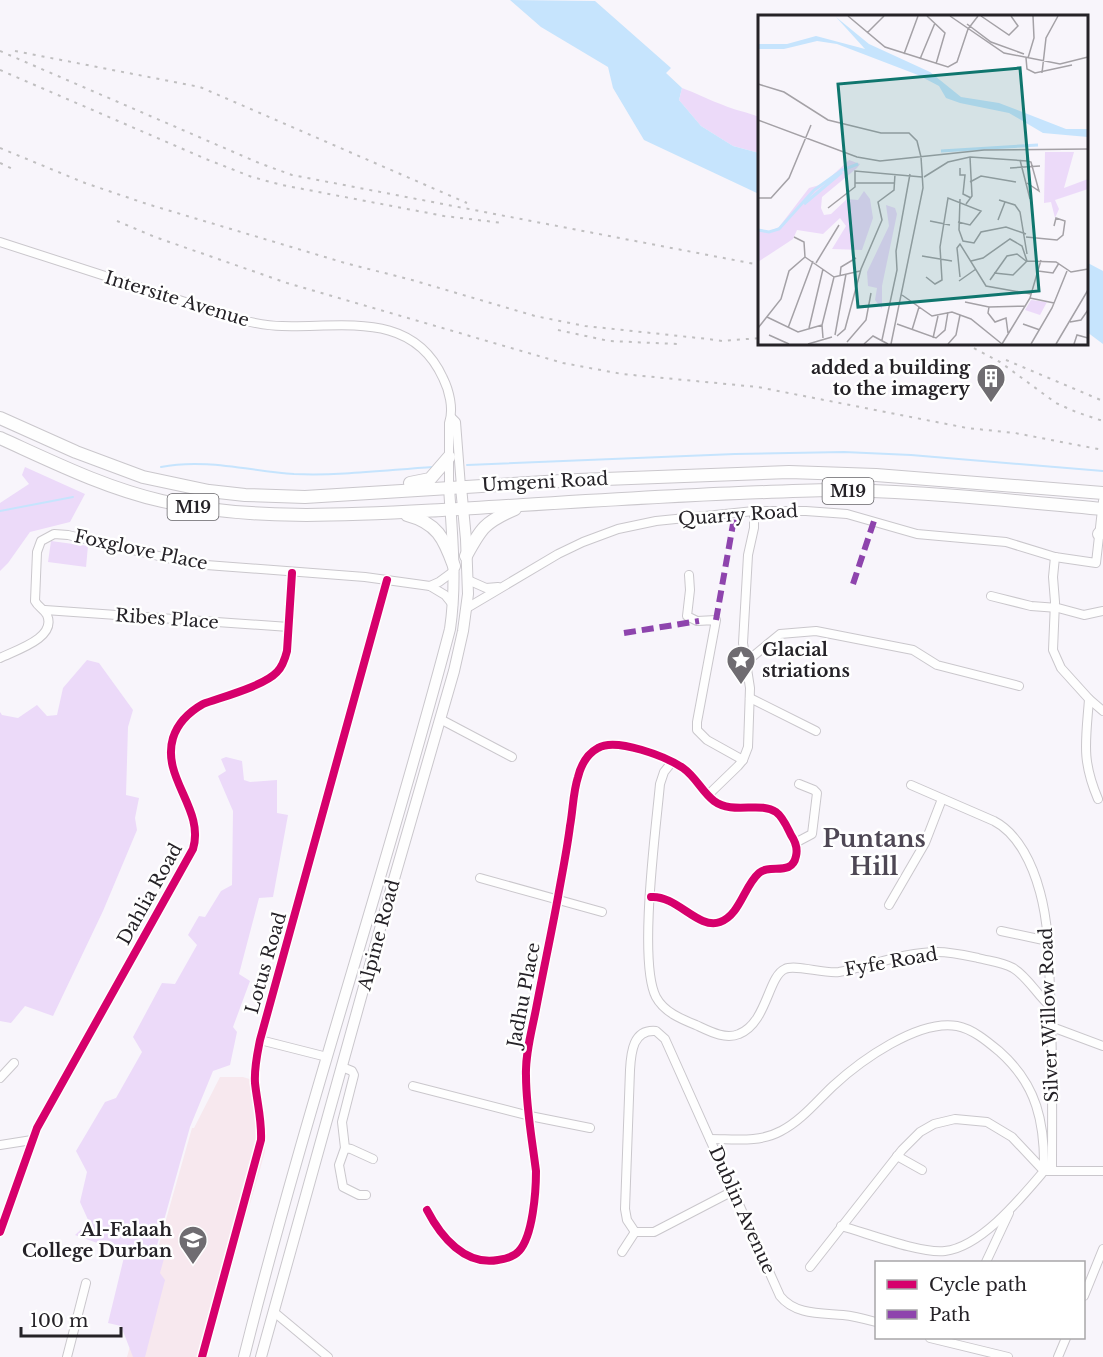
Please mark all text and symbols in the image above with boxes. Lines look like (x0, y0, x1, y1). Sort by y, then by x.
inset map (758, 15, 1088, 345)
street label: Intersite Avenue (102, 267, 252, 331)
place label: added a building to the imagery (811, 357, 971, 400)
building icon: added a building to the imagery (975, 362, 1007, 404)
street label: Umgeni Road (481, 468, 609, 496)
road number: M19 (822, 478, 874, 504)
road number: M19 (168, 494, 218, 520)
street label: Quarry Road (677, 500, 799, 530)
street label: Foxglove Place (72, 525, 210, 575)
street label: Ribes Place (114, 604, 220, 634)
place label: Glacial striations (762, 639, 850, 682)
place icon: Glacial striations (725, 644, 757, 686)
district label: Puntans Hill (822, 824, 926, 881)
street label: Dahlia Road (113, 839, 187, 949)
street label: Alpine Road (353, 877, 404, 994)
street label: Lotus Road (241, 910, 291, 1016)
street label: Silver Willow Road (1035, 927, 1063, 1103)
street label: Jadhu Place (503, 941, 545, 1051)
street label: Fyfe Road (843, 943, 939, 981)
street label: Dublin Avenue (704, 1143, 780, 1277)
place label: Al-Falaah College Durban (22, 1219, 172, 1262)
school or university icon: Al-Falaah College Durban (177, 1224, 209, 1266)
legend (875, 1261, 1085, 1339)
text: Cycle path (929, 1274, 1027, 1296)
scale bar (21, 1300, 122, 1338)
text: Path (929, 1304, 970, 1326)
text: 100 m (30, 1310, 88, 1332)

